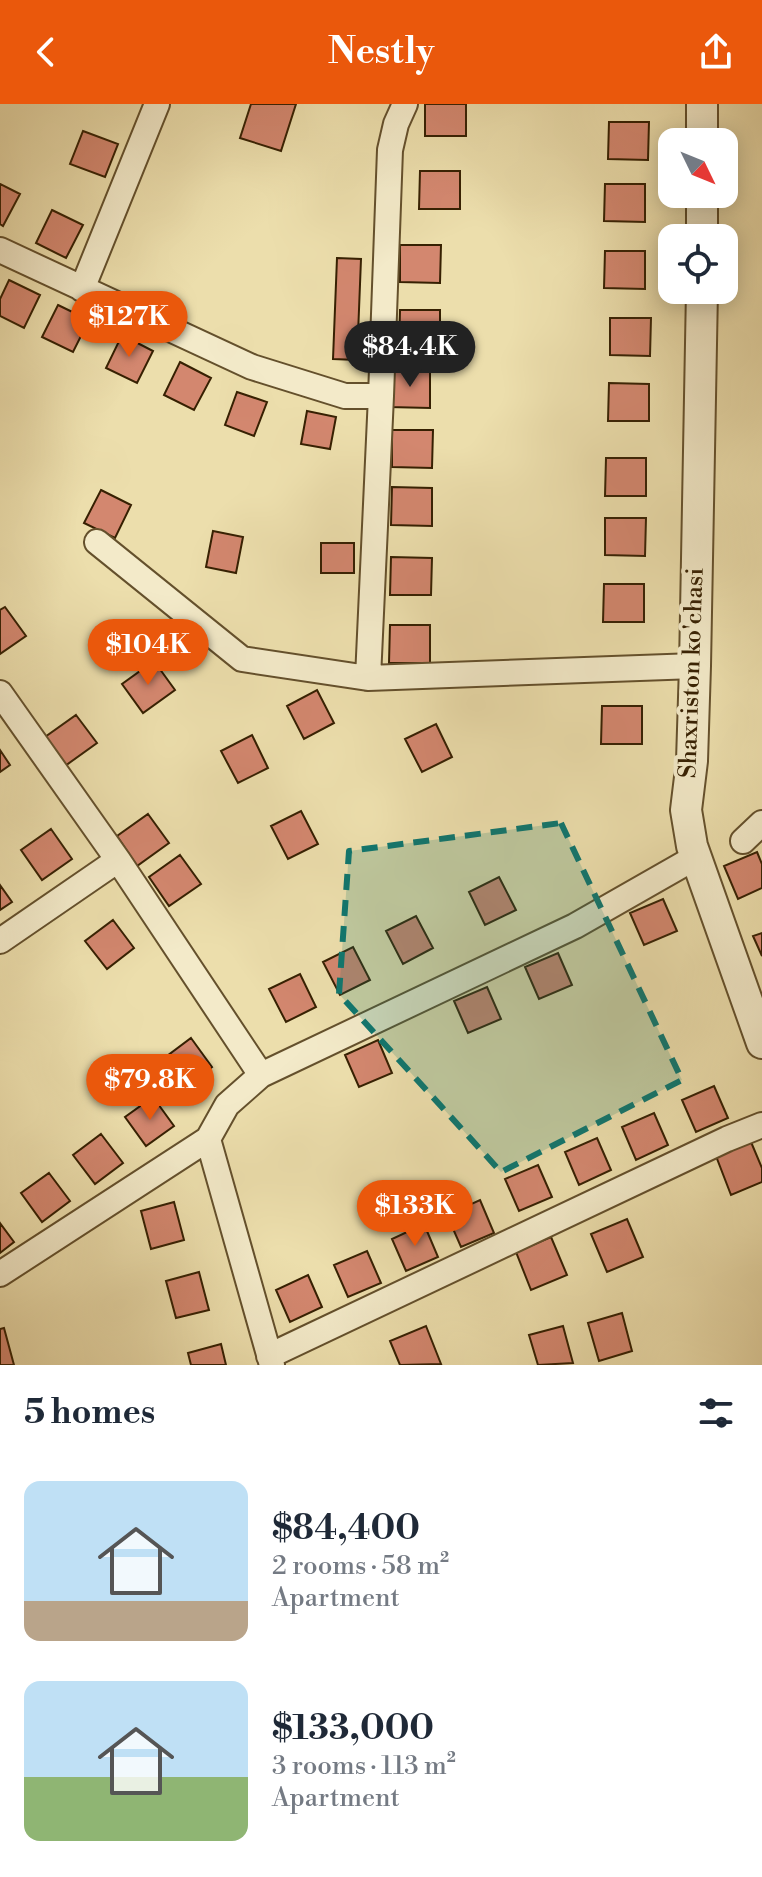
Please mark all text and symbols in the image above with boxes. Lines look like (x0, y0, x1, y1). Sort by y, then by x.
icon: back (24, 30, 68, 74)
text: Nestly (328, 30, 434, 75)
icon: share (694, 30, 738, 74)
north arrow (658, 128, 738, 208)
map controls (658, 128, 738, 304)
button: locate (658, 224, 738, 304)
pin: $127K (73, 291, 185, 359)
text: $127K (89, 301, 169, 333)
pin: $84.4K (345, 321, 475, 389)
text: $84.4K (362, 331, 458, 363)
street label: Shaxriston ko'chasi (673, 567, 711, 779)
pin: $104K (92, 619, 204, 687)
text: $104K (106, 629, 190, 661)
pin: $79.8K (85, 1054, 215, 1122)
text: $79.8K (104, 1064, 196, 1096)
pin: $133K (359, 1180, 471, 1248)
text: $133K (375, 1190, 455, 1222)
icon: filters (694, 1391, 738, 1435)
text: 5 homes (24, 1392, 155, 1434)
text: $84,400 (272, 1508, 420, 1550)
icon: home (88, 1513, 184, 1609)
text: 2 rooms · 58 m² (272, 1550, 449, 1582)
text: Apartment (272, 1582, 400, 1614)
text: $133,000 (272, 1708, 434, 1750)
icon: home (88, 1713, 184, 1809)
text: 3 rooms · 113 m² (272, 1750, 456, 1782)
text: Apartment (272, 1782, 400, 1814)

